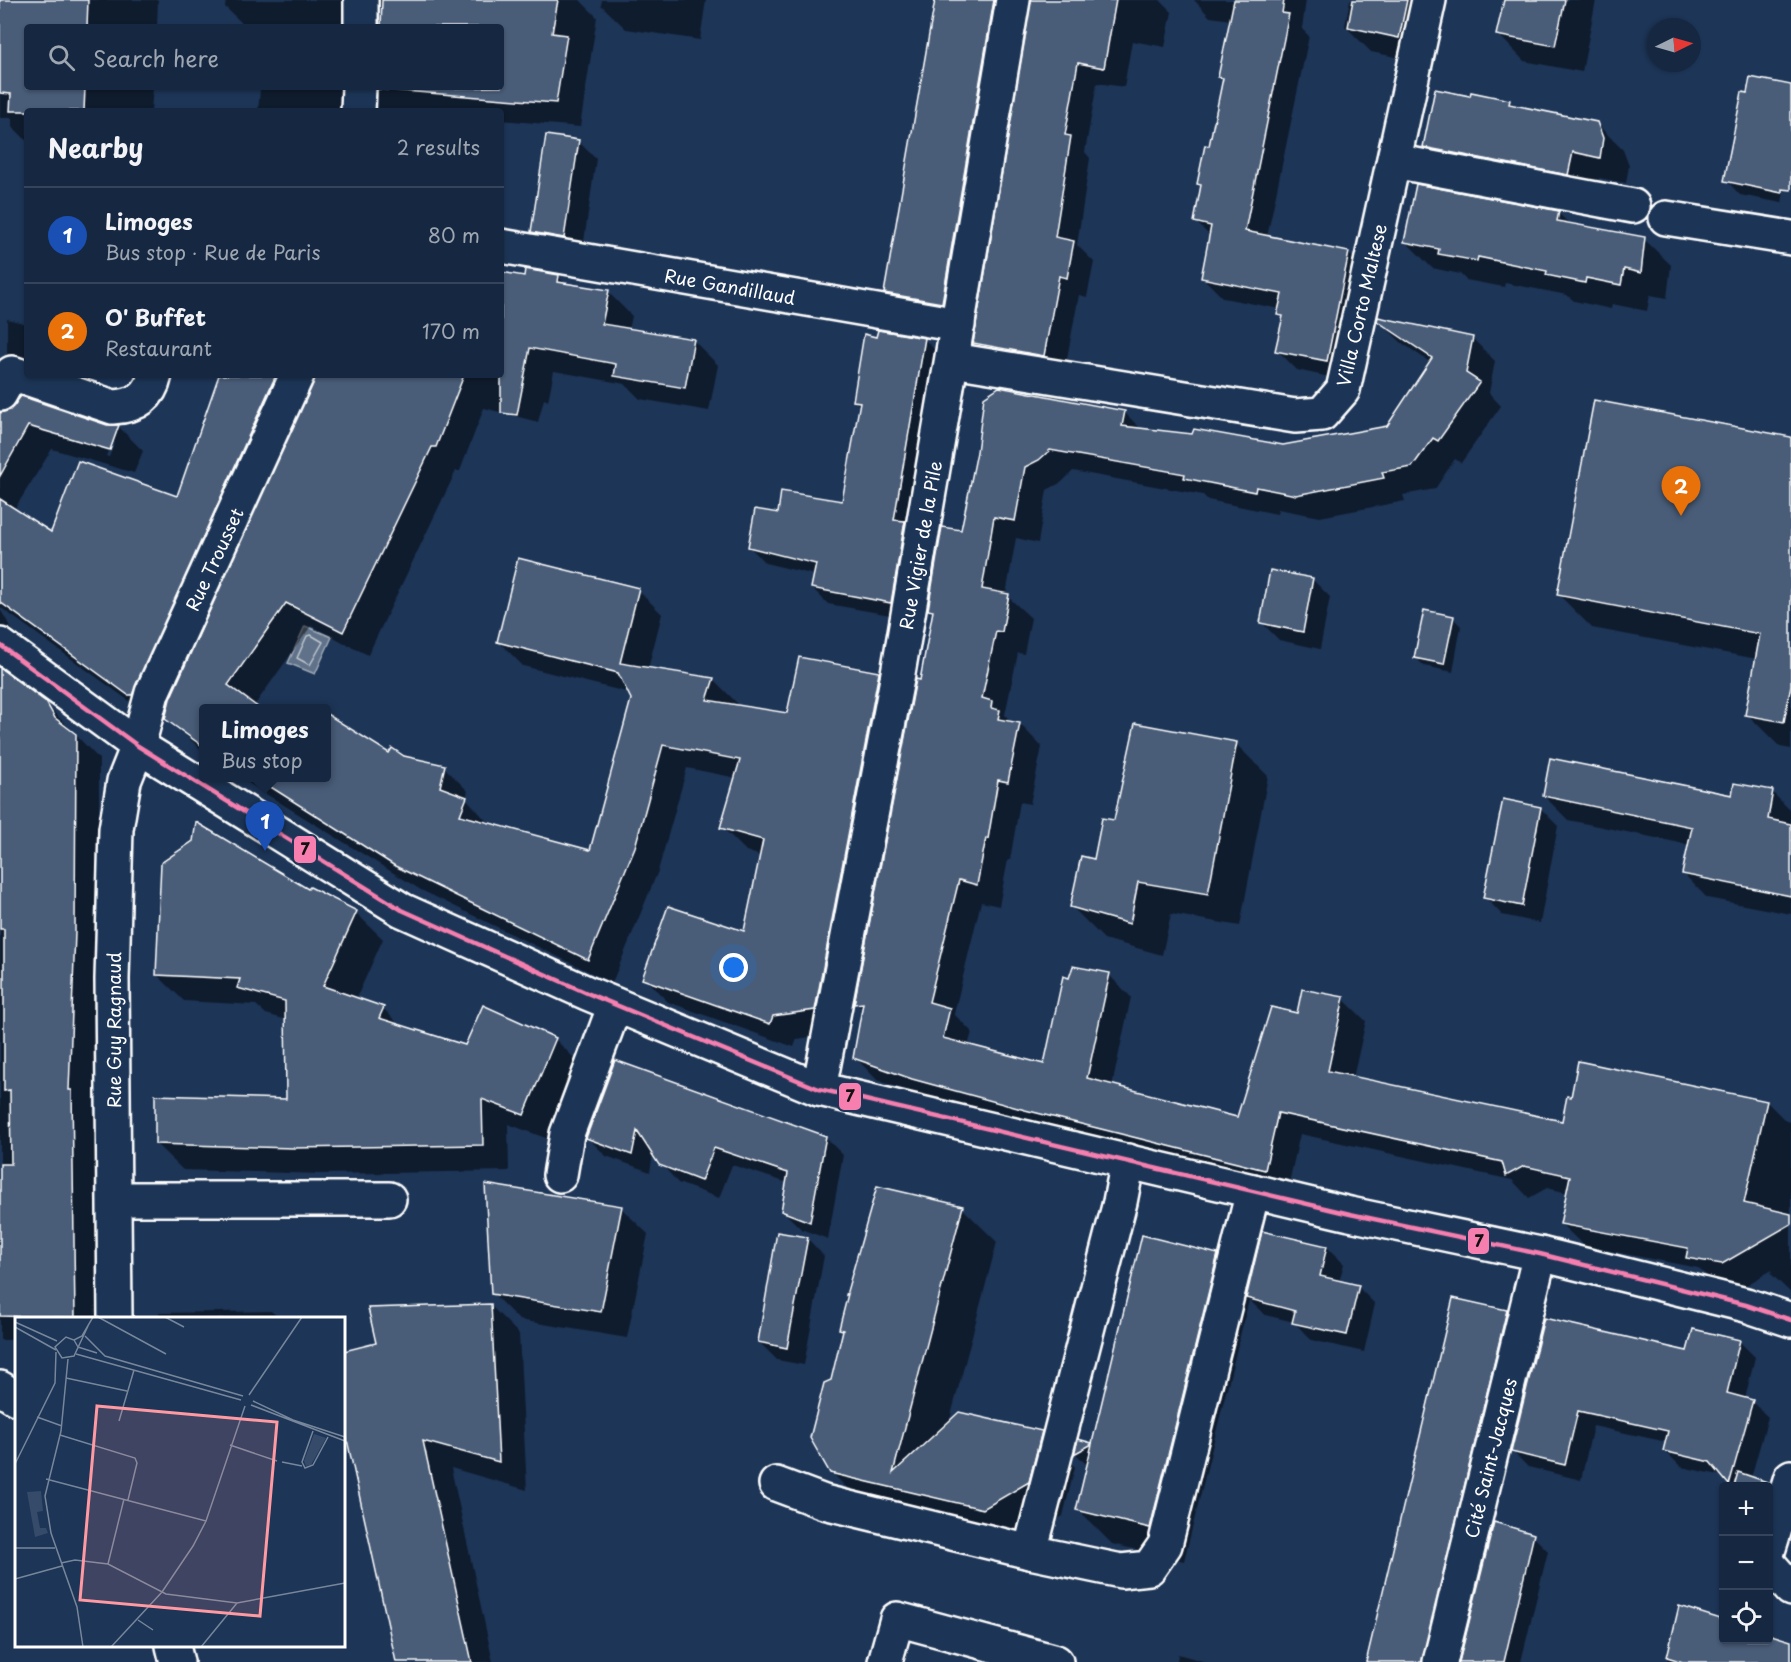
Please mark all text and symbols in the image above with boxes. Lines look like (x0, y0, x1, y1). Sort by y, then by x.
north arrow (1647, 18, 1701, 72)
search box (24, 24, 504, 90)
icon: search (45, 41, 78, 74)
text: Search here (93, 41, 219, 74)
text: Nearby (48, 128, 143, 167)
text: 2 results (397, 132, 480, 162)
text: Limoges (105, 204, 193, 237)
text: 1 (63, 220, 72, 250)
text: 80 m (428, 220, 480, 250)
street label: Villa Corto Maltese (1329, 221, 1393, 389)
text: Bus stop · Rue de Paris (105, 237, 321, 267)
street label: Rue Gandillaud (662, 261, 798, 311)
text: O' Buffet (105, 300, 206, 333)
text: 2 (60, 316, 75, 346)
text: 170 m (422, 316, 480, 346)
text: Restaurant (105, 333, 212, 363)
street label: Rue Vigier de la Pile (892, 459, 948, 631)
pin: 2 (1662, 466, 1700, 516)
street label: Rue Trousset (178, 503, 250, 615)
popup (199, 704, 331, 782)
text: Limoges (221, 712, 309, 745)
text: Bus stop (221, 745, 303, 775)
pin: 1 (246, 802, 284, 851)
line badge: 7 (293, 835, 317, 864)
text: 7 (300, 836, 310, 860)
street label: Rue Guy Ragnaud (100, 952, 127, 1108)
your location (719, 953, 748, 982)
line badge: 7 (838, 1082, 862, 1111)
text: 7 (845, 1083, 855, 1107)
line badge: 7 (1467, 1227, 1490, 1255)
text: 7 (1474, 1228, 1484, 1252)
inset map (15, 1317, 345, 1647)
street label: Cité Saint-Jacques (1457, 1375, 1523, 1541)
map controls (1719, 1482, 1773, 1644)
button: + (1719, 1482, 1773, 1536)
button: − (1719, 1536, 1773, 1590)
button: locate (1719, 1590, 1773, 1644)

